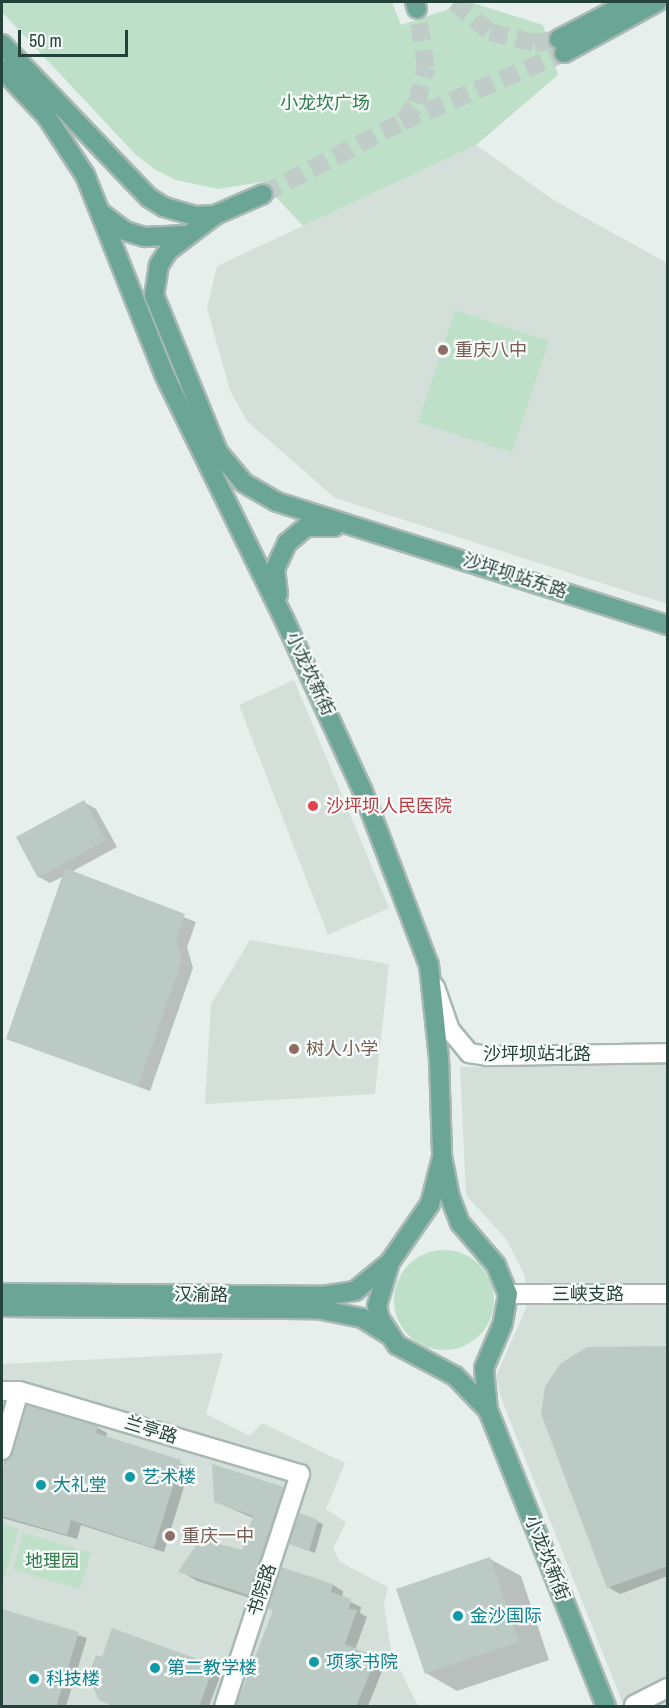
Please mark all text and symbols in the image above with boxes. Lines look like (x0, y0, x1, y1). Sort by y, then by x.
scale bar (21, 18, 130, 56)
text: 50 m (29, 28, 62, 53)
park label: 小龙坎广场 (280, 92, 370, 114)
place label: 重庆八中 (455, 339, 527, 361)
marker: 重庆八中 (436, 343, 450, 357)
street label: 沙坪坝站东路 (460, 549, 570, 603)
street label: 小龙坎新街 (281, 629, 339, 719)
place label: 沙坪坝人民医院 (326, 795, 452, 817)
marker: 沙坪坝人民医院 (304, 797, 322, 815)
place label: 树人小学 (306, 1038, 378, 1060)
marker: 树人小学 (287, 1042, 301, 1056)
street label: 沙坪坝站北路 (483, 1043, 591, 1065)
street label: 三峡支路 (552, 1283, 624, 1305)
street label: 汉渝路 (174, 1284, 228, 1306)
street label: 兰亭路 (122, 1412, 180, 1448)
place label: 艺术楼 (142, 1466, 196, 1488)
marker: 艺术楼 (123, 1470, 137, 1484)
place label: 大礼堂 (53, 1474, 107, 1496)
marker: 大礼堂 (34, 1478, 48, 1492)
street label: 小龙坎新街 (520, 1512, 574, 1604)
place label: 重庆一中 (182, 1525, 254, 1547)
marker: 重庆一中 (163, 1529, 177, 1543)
park label: 地理园 (25, 1550, 79, 1572)
street label: 书院路 (243, 1561, 281, 1619)
place label: 金沙国际 (470, 1605, 542, 1627)
marker: 金沙国际 (451, 1609, 465, 1623)
place label: 项家书院 (326, 1651, 398, 1673)
marker: 项家书院 (307, 1655, 321, 1669)
place label: 第二教学楼 (167, 1657, 257, 1679)
marker: 第二教学楼 (148, 1661, 162, 1675)
place label: 科技楼 (46, 1668, 100, 1690)
marker: 科技楼 (27, 1672, 41, 1686)

